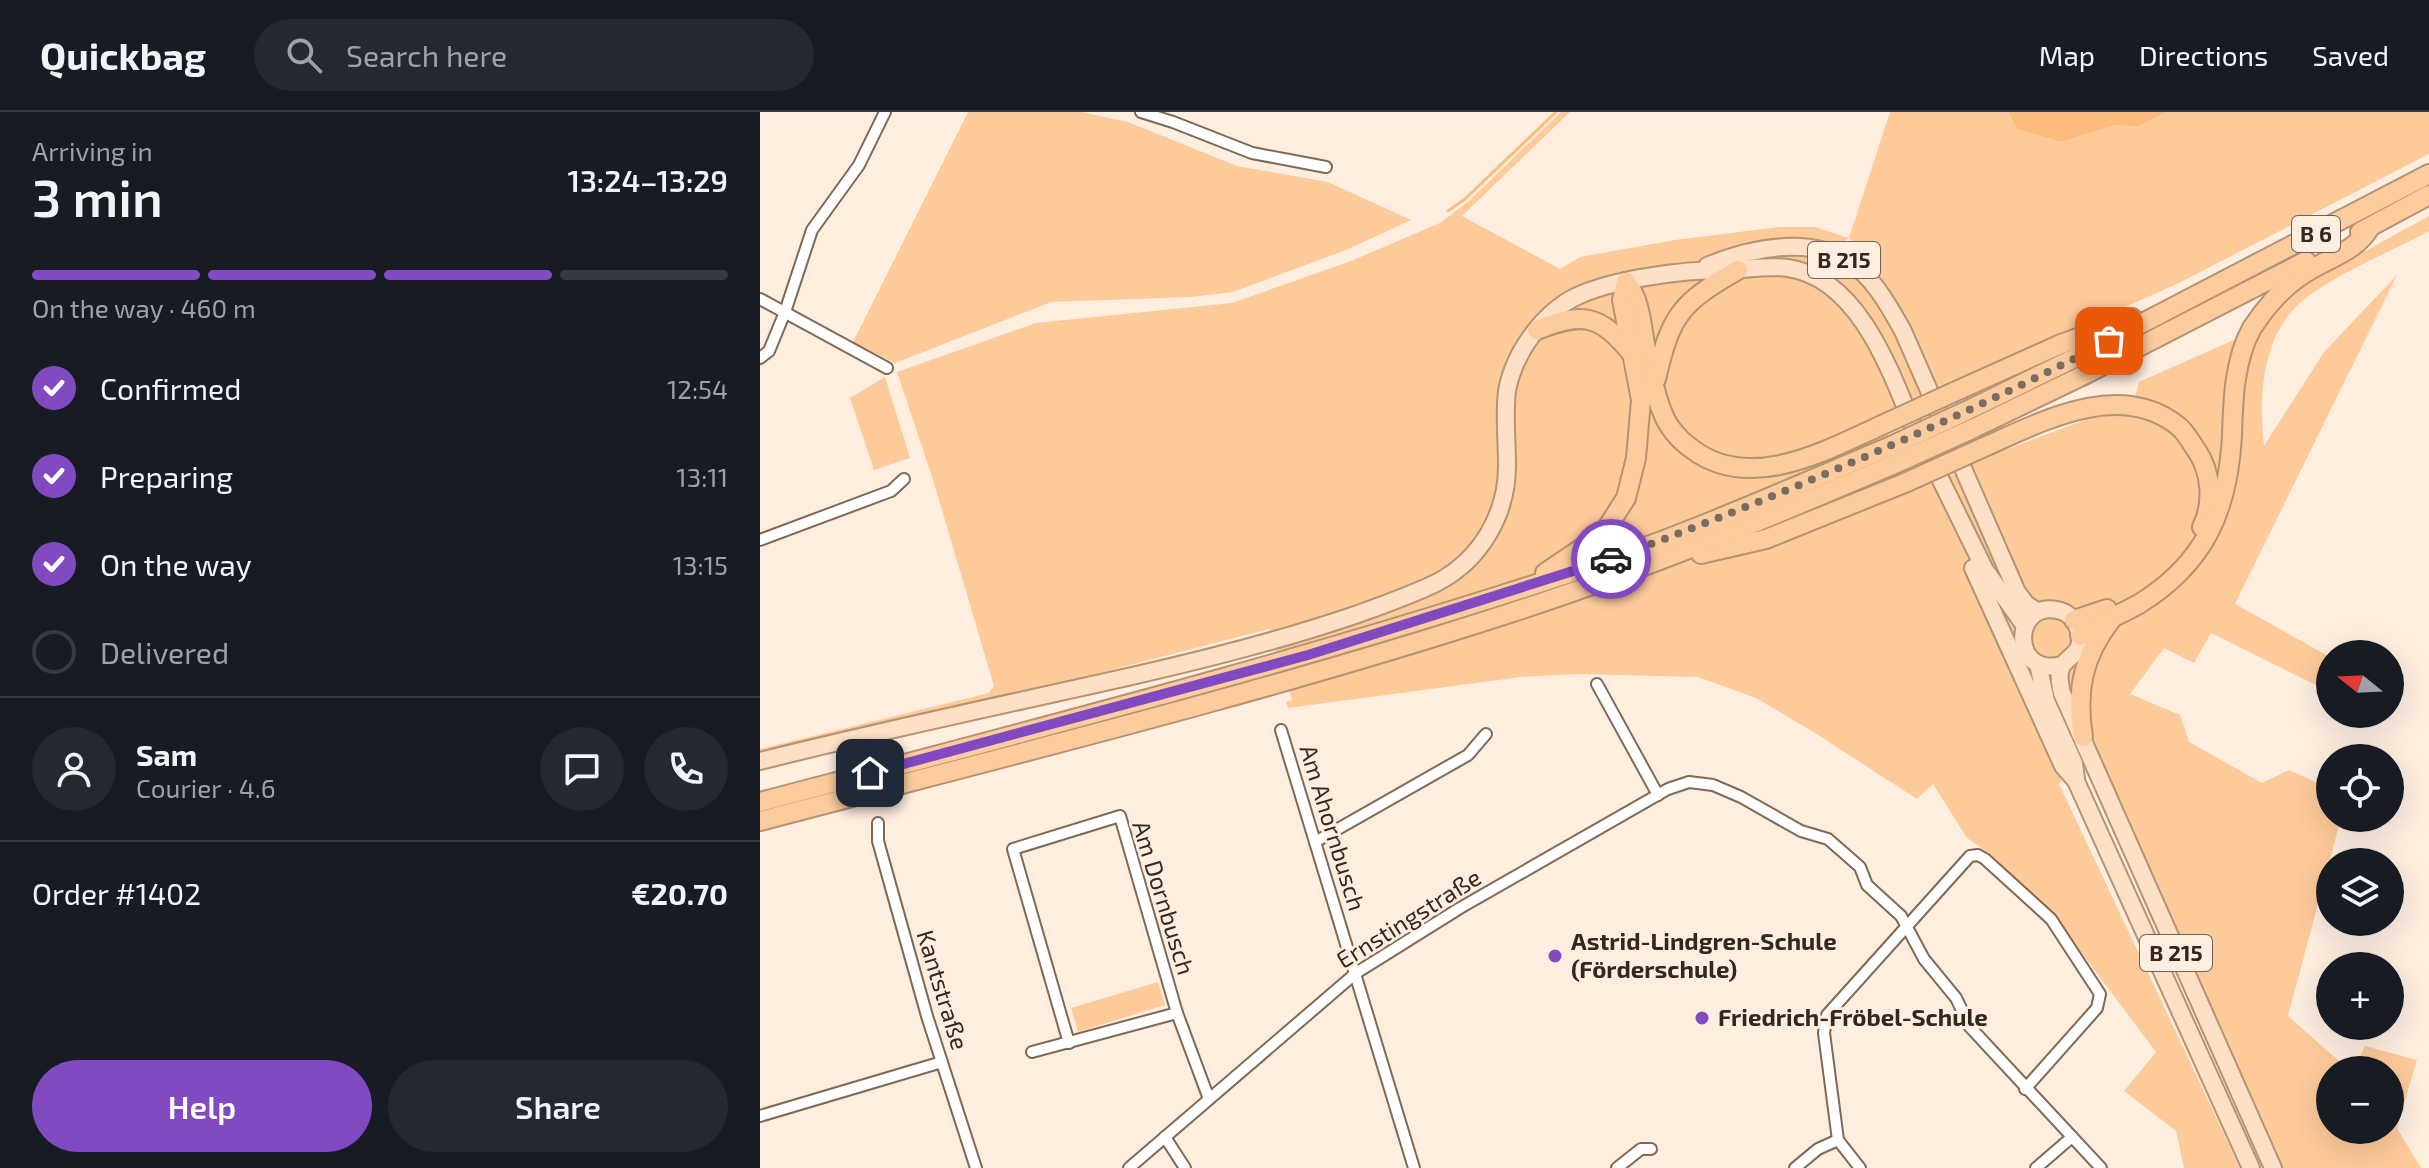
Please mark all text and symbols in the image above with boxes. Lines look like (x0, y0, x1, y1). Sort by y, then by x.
search box (254, 19, 814, 91)
text: Quickbag (40, 32, 206, 78)
icon: search (282, 33, 326, 77)
text: Search here (346, 37, 507, 73)
text: Map (2039, 38, 2095, 72)
text: Directions (2139, 38, 2268, 72)
text: Saved (2312, 38, 2389, 72)
text: Arriving in (32, 135, 153, 166)
text: 13:24–13:29 (567, 162, 728, 198)
text: 3 min (32, 165, 163, 227)
road number: B 6 (2292, 216, 2340, 252)
road number: B 215 (1808, 242, 1880, 278)
text: On the way · 460 m (32, 292, 256, 323)
pin (2075, 307, 2143, 375)
icon: bag (2087, 319, 2131, 363)
icon: check (32, 366, 76, 410)
text: Confirmed (100, 370, 241, 406)
text: 12:54 (667, 373, 728, 404)
icon: check (32, 454, 76, 498)
text: Preparing (100, 458, 233, 494)
text: 13:11 (676, 461, 728, 492)
courier (1571, 519, 1651, 599)
icon: car (1589, 537, 1633, 581)
icon: check (32, 542, 76, 586)
text: On the way (100, 546, 252, 582)
text: 13:15 (673, 549, 728, 580)
text: Delivered (100, 634, 229, 670)
north arrow (2316, 640, 2404, 728)
map controls (2316, 640, 2404, 1144)
button: person (32, 727, 116, 811)
button: chat (540, 727, 624, 811)
button: phone (644, 727, 728, 811)
text: Sam (136, 736, 197, 772)
pin (836, 739, 904, 807)
street label: Am Ahornbusch (1294, 741, 1372, 914)
button: locate (2316, 744, 2404, 832)
icon: home (848, 751, 892, 795)
text: Courier · 4.6 (136, 772, 276, 803)
street label: Am Dornbusch (1127, 817, 1202, 978)
button: layers (2316, 848, 2404, 936)
street label: Ernstingstraße (1331, 862, 1486, 974)
text: Order #1402 (32, 875, 201, 911)
text: €20.70 (631, 875, 728, 911)
street label: Kantstraße (911, 926, 975, 1053)
place label: Astrid-Lindgren-Schule (Förderschule) (1571, 926, 1837, 983)
road number: B 215 (2140, 935, 2212, 971)
marker: Astrid-Lindgren-Schule (Förderschule) (1546, 947, 1564, 965)
button: + (2316, 952, 2404, 1040)
place label: Friedrich-Fröbel-Schule (1718, 1002, 1988, 1031)
marker: Friedrich-Fröbel-Schule (1693, 1009, 1711, 1027)
button: − (2316, 1056, 2404, 1144)
button: Help (32, 1060, 372, 1152)
button: Share (388, 1060, 728, 1152)

